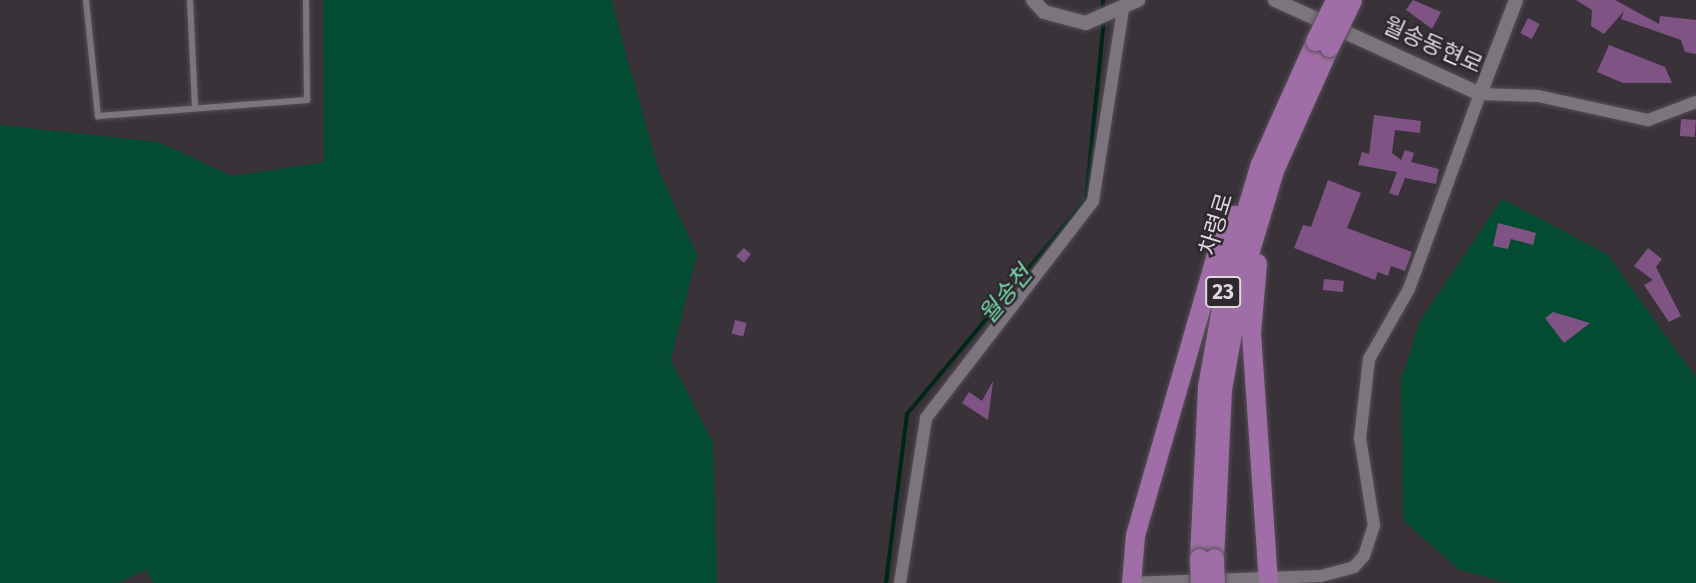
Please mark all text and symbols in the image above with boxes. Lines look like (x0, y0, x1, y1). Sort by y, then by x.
street label: 월송동현로 (1379, 11, 1487, 79)
street label: 차령로 (1194, 190, 1238, 258)
water label: 월송천 (974, 260, 1038, 330)
road number: 23 (1204, 274, 1242, 310)

